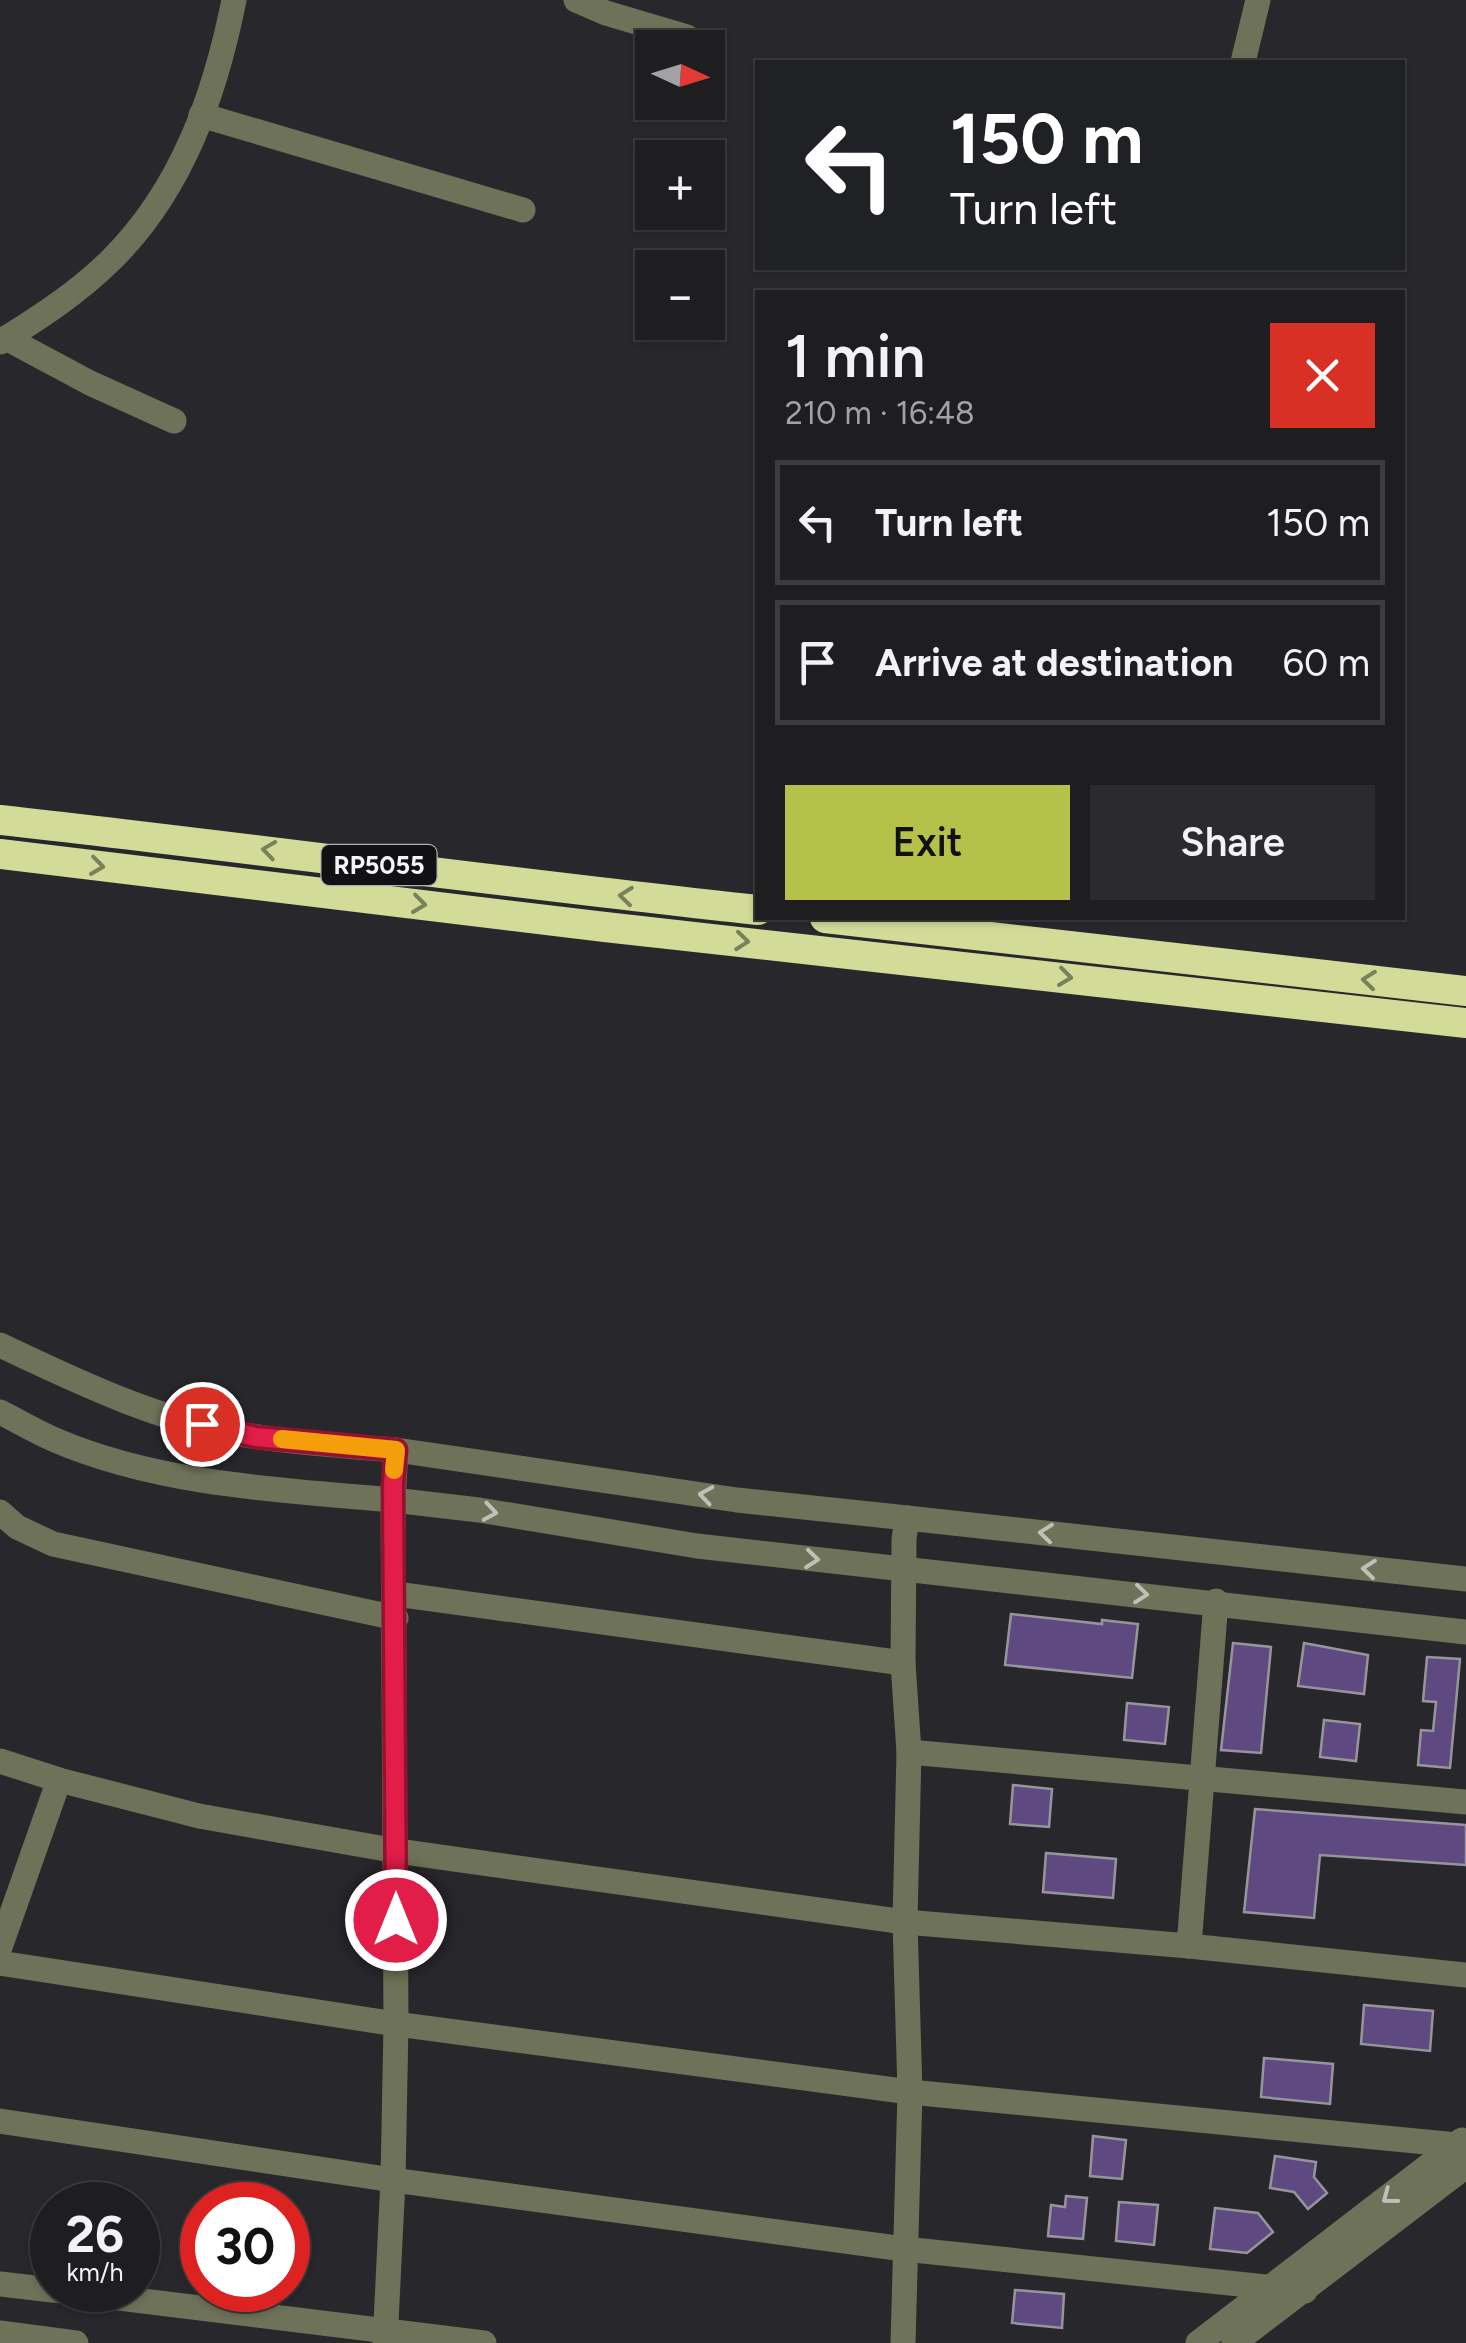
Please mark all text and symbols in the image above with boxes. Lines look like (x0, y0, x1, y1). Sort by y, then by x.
north arrow (635, 30, 725, 120)
map controls (635, 30, 725, 340)
text: 150 m (950, 96, 1143, 181)
icon: left (785, 100, 915, 230)
button: + (635, 140, 725, 230)
text: Turn left (950, 181, 1117, 235)
button: − (635, 250, 725, 340)
text: 1 min (785, 320, 925, 392)
button: close (1270, 323, 1375, 428)
text: 210 m · 16:48 (785, 394, 975, 432)
icon: left (790, 495, 845, 550)
text: Turn left (875, 500, 1023, 546)
text: 150 m (1266, 500, 1370, 546)
icon: arrive (790, 635, 845, 690)
text: Arrive at destination (875, 640, 1233, 686)
text: 60 m (1282, 640, 1370, 686)
button: Exit (785, 785, 1070, 900)
button: Share (1090, 785, 1375, 900)
one-way arrow (260, 841, 277, 862)
road number: RP5055 (322, 845, 436, 885)
one-way arrow (89, 855, 105, 876)
one-way arrow (617, 886, 633, 907)
one-way arrow (411, 893, 428, 914)
one-way arrow (735, 930, 751, 951)
one-way arrow (1058, 966, 1074, 987)
one-way arrow (1361, 970, 1377, 992)
pin (160, 1382, 245, 1467)
icon: arrive (175, 1397, 230, 1452)
one-way arrow (698, 1486, 714, 1507)
one-way arrow (482, 1501, 498, 1522)
one-way arrow (1038, 1523, 1054, 1544)
one-way arrow (804, 1548, 820, 1569)
one-way arrow (1361, 1559, 1377, 1580)
one-way arrow (1133, 1582, 1149, 1604)
position arrow (344, 1868, 448, 1972)
speed limit sign: 30 (180, 2182, 310, 2312)
one-way arrow (1382, 2185, 1400, 2202)
text: 26 (66, 2204, 124, 2265)
text: km/h (66, 2257, 124, 2287)

